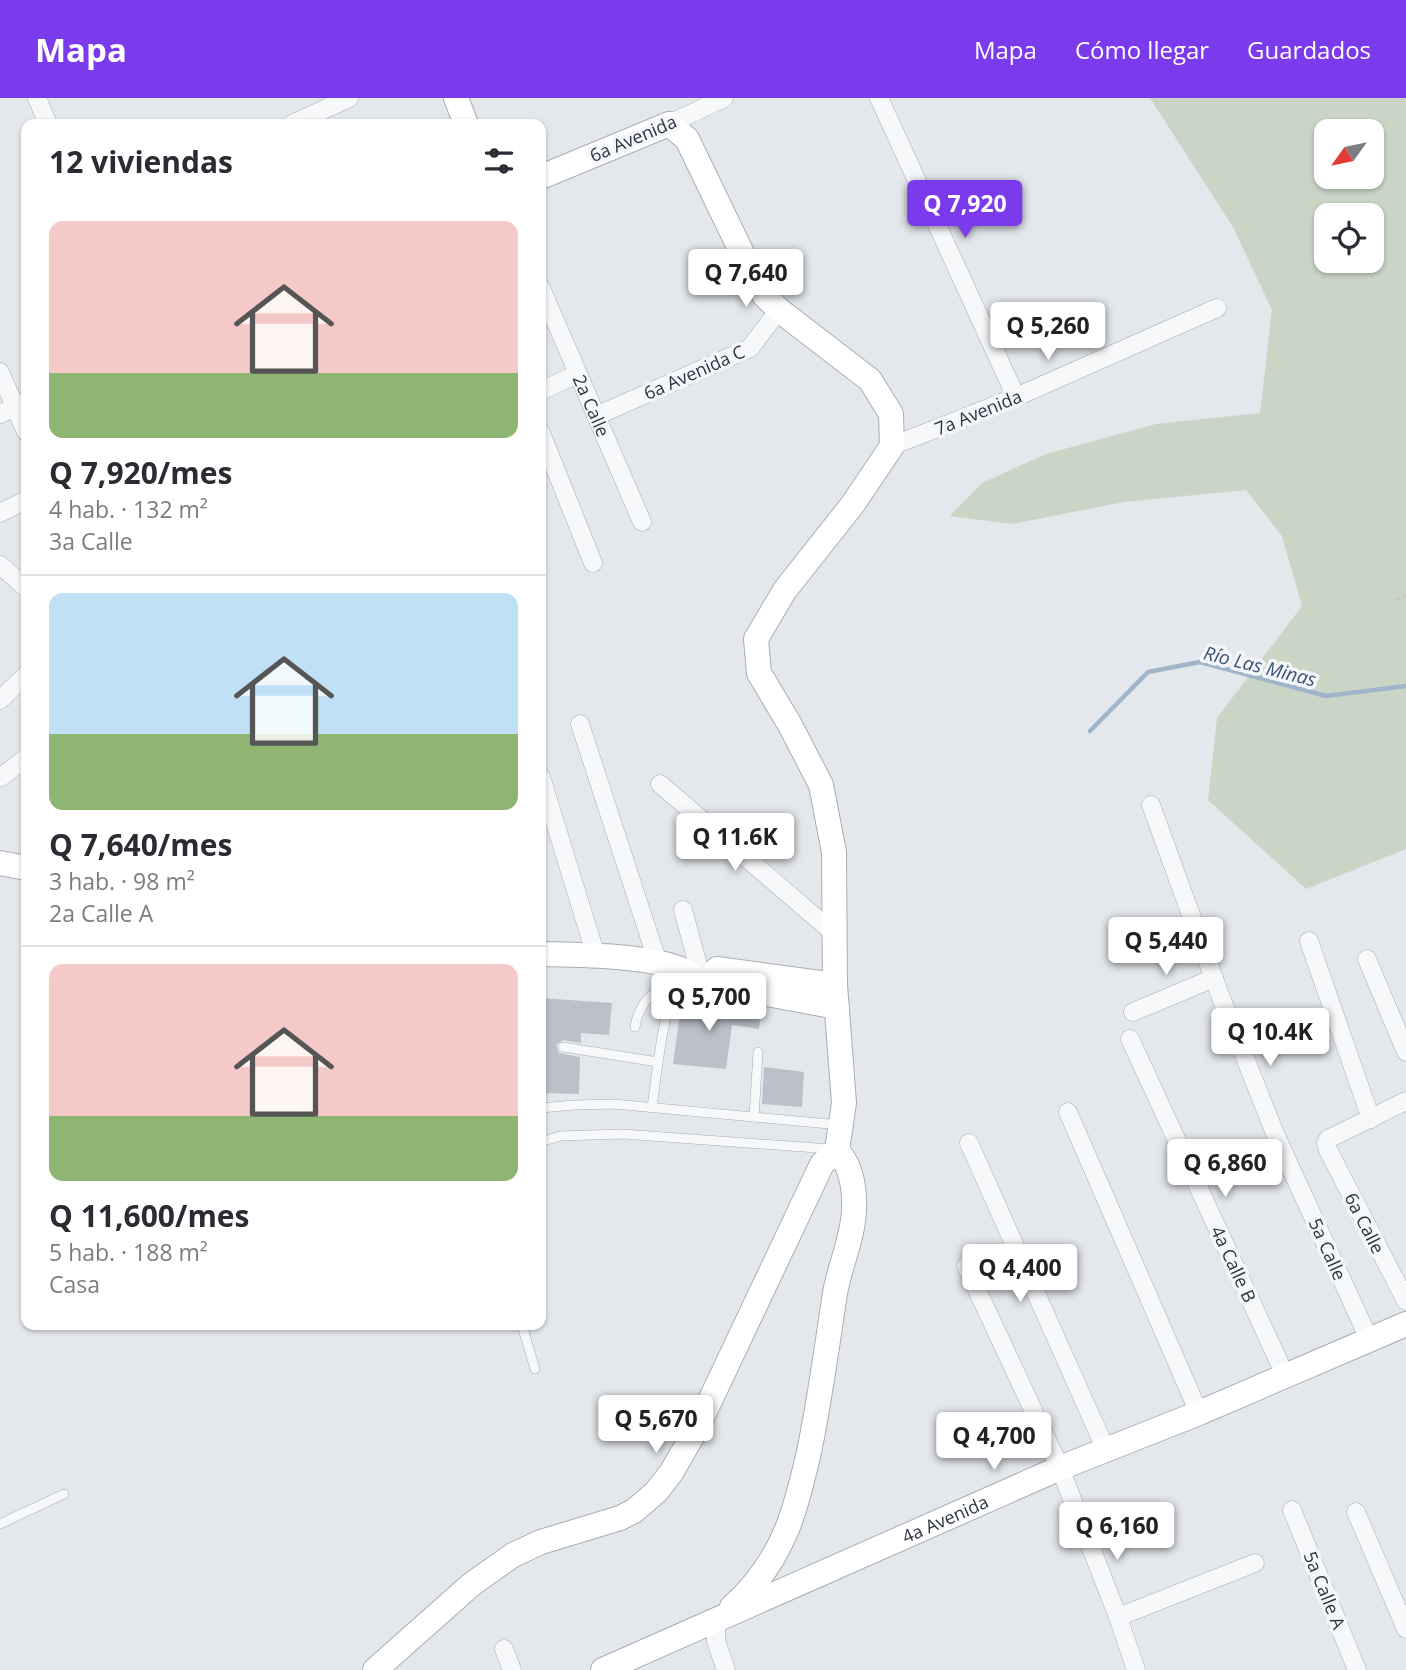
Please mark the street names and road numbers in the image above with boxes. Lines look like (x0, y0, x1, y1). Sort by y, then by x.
street label: 6a Avenida (586, 109, 680, 167)
street label: 6a Avenida C (640, 339, 748, 405)
street label: 2a Calle (568, 371, 616, 440)
street label: 7a Avenida (931, 384, 1025, 440)
street label: 6a Calle (1339, 1188, 1391, 1258)
street label: 5a Calle (1304, 1214, 1352, 1284)
street label: 4a Calle B (1206, 1222, 1262, 1306)
street label: 4a Avenida (898, 1489, 992, 1548)
street label: 5a Calle A (1299, 1548, 1352, 1633)

